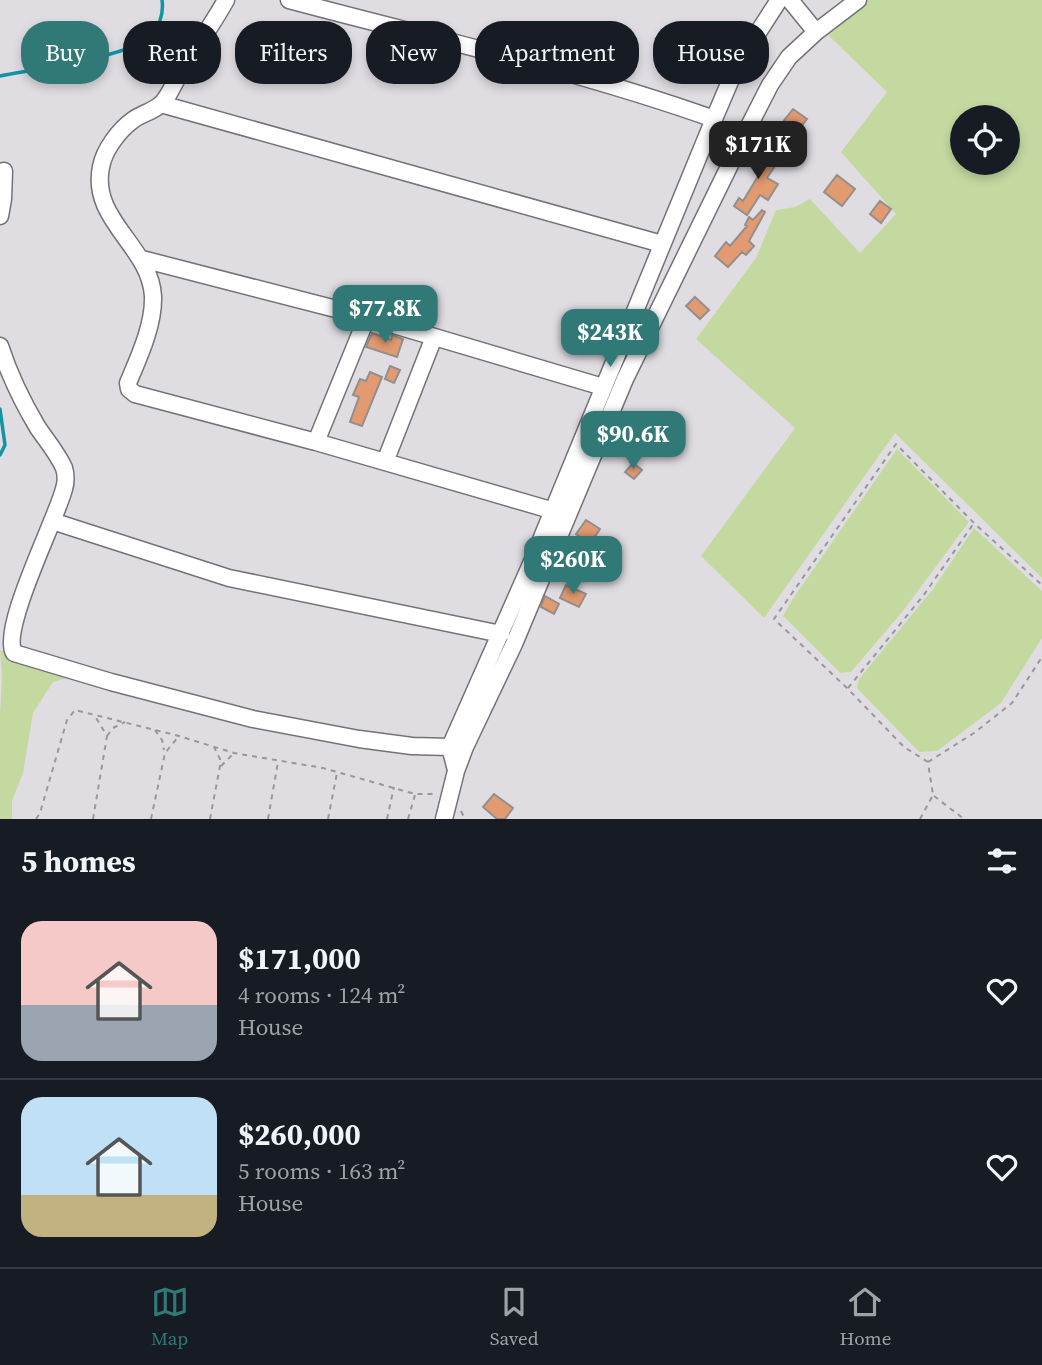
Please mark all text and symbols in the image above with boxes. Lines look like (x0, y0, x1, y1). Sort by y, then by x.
chip: Buy (21, 21, 109, 84)
chip: Rent (123, 21, 221, 84)
chip: Filters (235, 21, 352, 84)
chip: New (366, 21, 461, 84)
chip: Apartment (475, 21, 639, 84)
chip: House (653, 21, 769, 84)
map controls (950, 105, 1020, 175)
button: locate (950, 105, 1020, 175)
pin: $171K (709, 122, 807, 181)
text: $171K (725, 128, 791, 160)
pin: $77.8K (328, 286, 442, 345)
text: $77.8K (349, 292, 421, 324)
pin: $243K (561, 310, 659, 369)
text: $243K (577, 316, 643, 348)
pin: $90.6K (576, 412, 690, 471)
text: $90.6K (597, 418, 669, 450)
pin: $260K (524, 536, 622, 596)
text: $260K (540, 543, 606, 575)
text: 5 homes (21, 841, 136, 882)
icon: filters (983, 842, 1021, 880)
text: $171,000 (238, 938, 361, 979)
icon: home (77, 949, 161, 1033)
icon: heart (983, 972, 1021, 1010)
text: 4 rooms · 124 m² (238, 979, 405, 1011)
text: House (238, 1011, 303, 1043)
text: $260,000 (238, 1114, 361, 1155)
icon: home (77, 1125, 161, 1209)
icon: heart (983, 1148, 1021, 1186)
text: 5 rooms · 163 m² (238, 1155, 405, 1187)
text: House (238, 1187, 303, 1219)
tab: Map (151, 1283, 189, 1351)
tab: Saved (490, 1283, 538, 1351)
tab: Home (840, 1283, 891, 1351)

